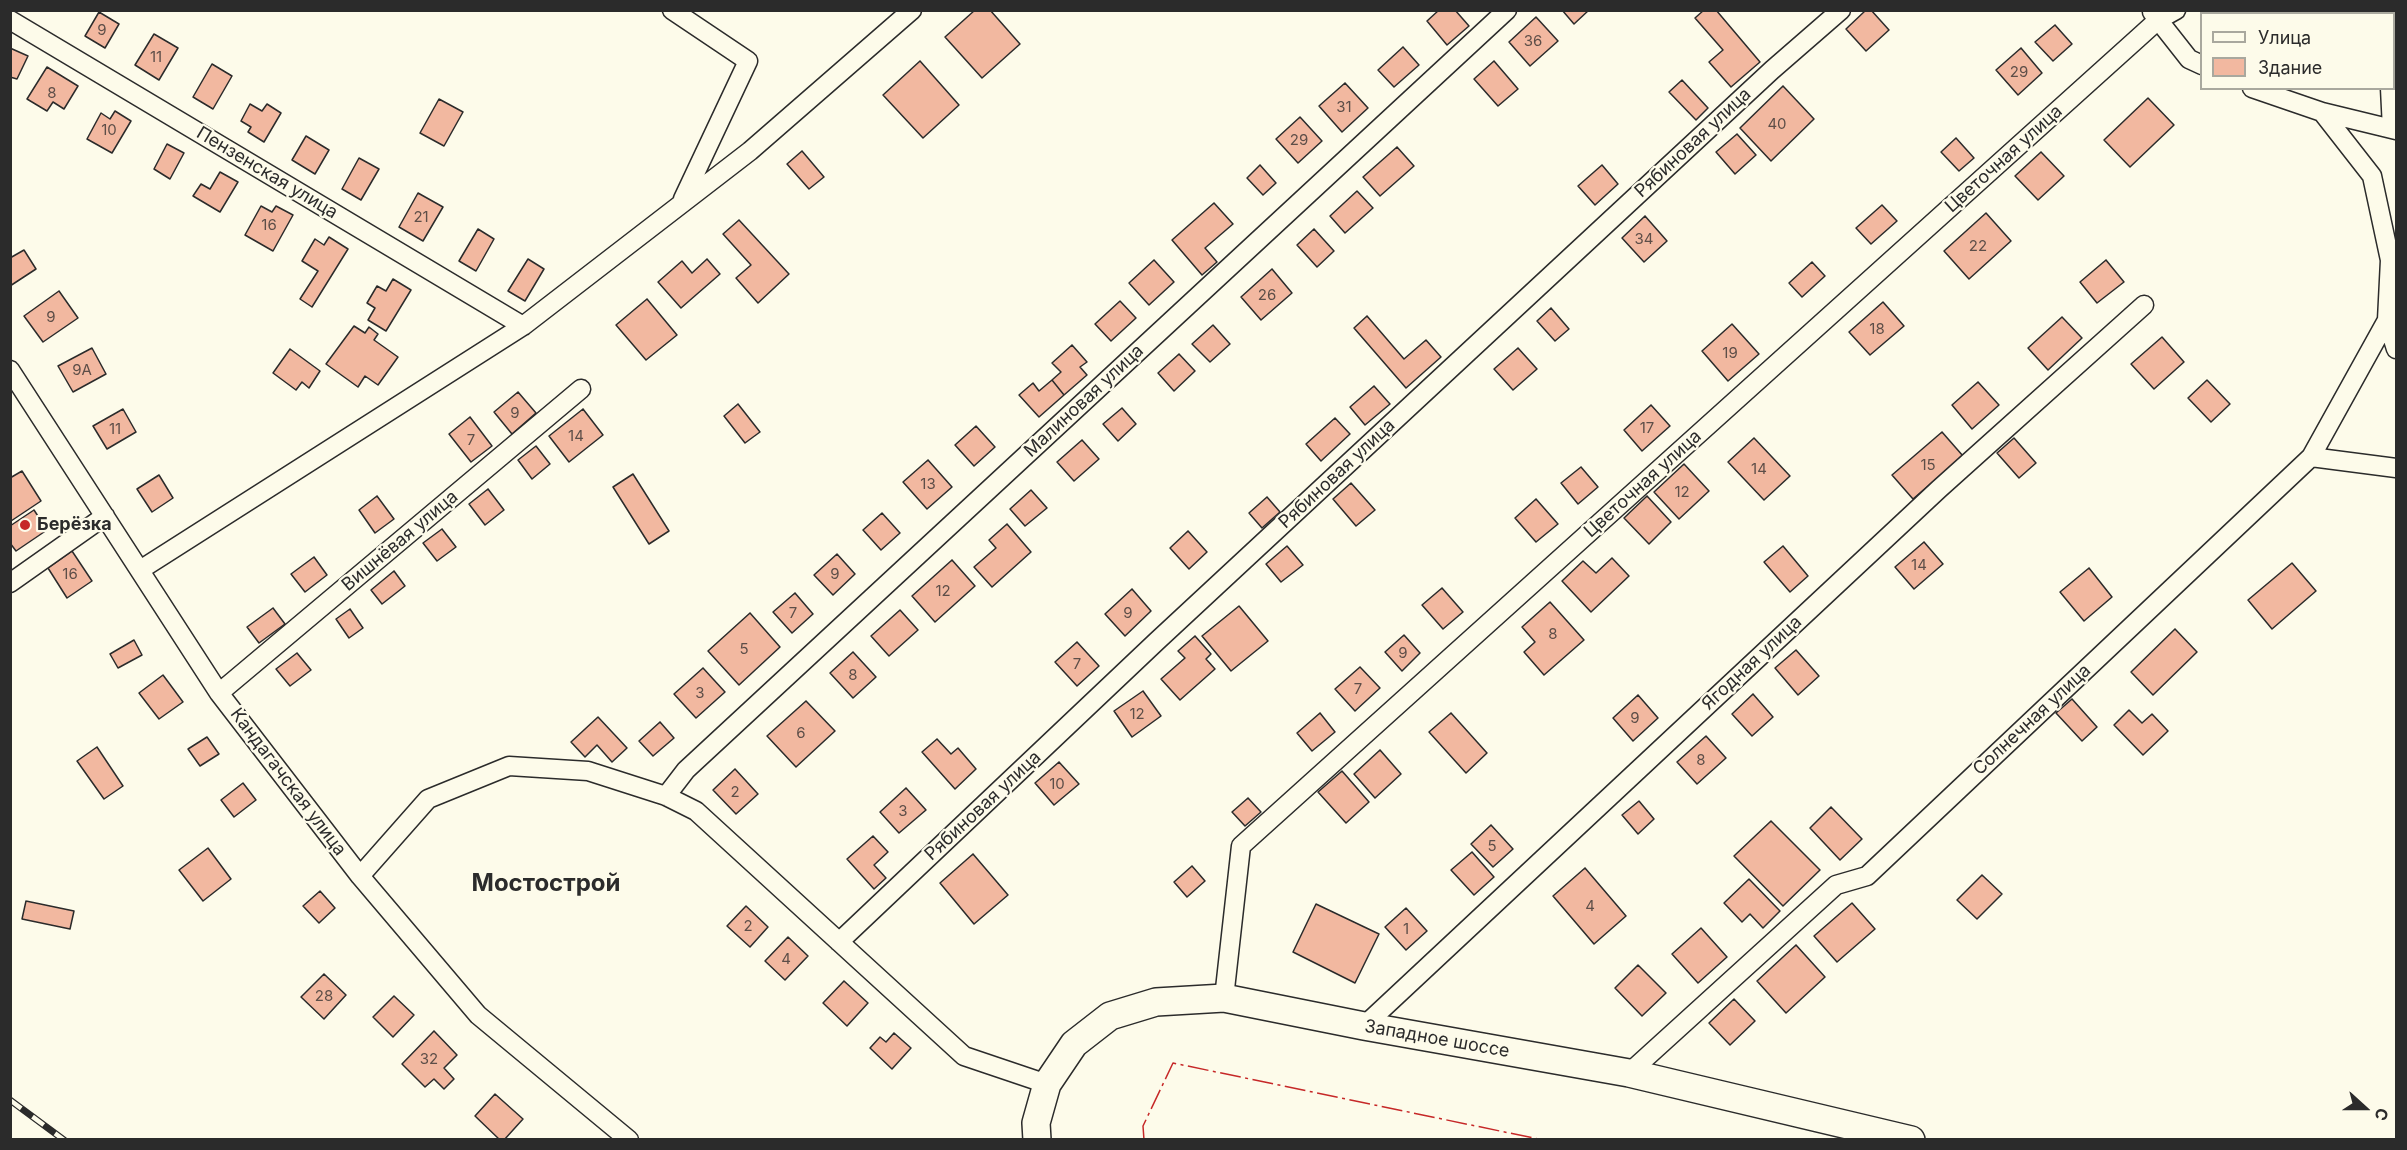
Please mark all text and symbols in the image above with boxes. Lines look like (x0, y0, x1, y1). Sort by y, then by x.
legend (2200, 12, 2395, 90)
house number: 9 (97, 21, 107, 39)
text: Улица (2258, 27, 2311, 48)
house number: 36 (1524, 32, 1542, 50)
house number: 11 (150, 48, 162, 66)
text: Здание (2258, 57, 2322, 78)
house number: 29 (2010, 63, 2028, 81)
house number: 8 (47, 84, 57, 102)
street label: Рябиновая улица (1631, 84, 1755, 202)
house number: 31 (1336, 98, 1352, 116)
street label: Цветочная улица (1941, 101, 2067, 217)
house number: 40 (1767, 115, 1787, 133)
house number: 10 (101, 121, 117, 139)
street label: Пензенская улица (192, 122, 342, 224)
house number: 29 (1290, 131, 1308, 149)
house number: 21 (413, 208, 429, 226)
house number: 16 (261, 216, 277, 234)
house number: 34 (1635, 230, 1653, 248)
house number: 22 (1969, 237, 1987, 255)
house number: 26 (1258, 286, 1276, 304)
house number: 9 (46, 308, 56, 326)
house number: 18 (1869, 320, 1885, 338)
street label: Малиновая улица (1020, 340, 1148, 462)
house number: 19 (1722, 344, 1738, 362)
house number: 9А (72, 361, 92, 379)
house number: 9 (510, 404, 520, 422)
street label: Рябиновая улица (1275, 415, 1399, 533)
house number: 17 (1640, 419, 1654, 437)
house number: 11 (109, 420, 121, 438)
street label: Цветочная улица (1580, 426, 1706, 542)
house number: 14 (568, 427, 584, 445)
house number: 7 (467, 431, 475, 449)
house number: 15 (1920, 456, 1936, 474)
house number: 14 (1751, 460, 1767, 478)
house number: 13 (920, 475, 936, 493)
house number: 12 (1674, 483, 1690, 501)
street label: Вишнёвая улица (338, 486, 462, 596)
place label: Берёзка (37, 514, 112, 536)
marker: Берёзка (18, 518, 32, 532)
house number: 14 (1911, 556, 1927, 574)
house number: 16 (62, 565, 78, 583)
house number: 9 (830, 565, 840, 583)
house number: 12 (935, 582, 951, 600)
house number: 7 (789, 604, 797, 622)
house number: 9 (1123, 604, 1133, 622)
street label: Ягодная улица (1698, 611, 1806, 715)
house number: 8 (1548, 625, 1558, 643)
house number: 5 (739, 640, 749, 658)
house number: 9 (1398, 644, 1408, 662)
house number: 7 (1073, 655, 1081, 673)
street label: Солнечная улица (1969, 660, 2095, 780)
house number: 8 (848, 666, 858, 684)
house number: 7 (1354, 680, 1362, 698)
house number: 3 (695, 684, 705, 702)
street label: Кандагачская улица (226, 704, 350, 860)
house number: 12 (1129, 705, 1145, 723)
house number: 9 (1630, 709, 1640, 727)
house number: 6 (796, 724, 806, 742)
street label: Рябиновая улица (921, 747, 1045, 865)
house number: 8 (1696, 751, 1706, 769)
house number: 10 (1049, 775, 1065, 793)
house number: 2 (730, 783, 740, 801)
house number: 3 (898, 802, 908, 820)
house number: 5 (1487, 837, 1497, 855)
district label: Мостострой (472, 870, 620, 898)
house number: 4 (1585, 897, 1595, 915)
house number: 2 (743, 917, 753, 935)
house number: 1 (1403, 920, 1409, 938)
house number: 4 (781, 950, 791, 968)
house number: 28 (315, 987, 333, 1005)
street label: Западное шоссе (1363, 1016, 1511, 1062)
house number: 32 (420, 1050, 438, 1068)
north arrow (2335, 1078, 2395, 1138)
text: С (2370, 1105, 2393, 1124)

